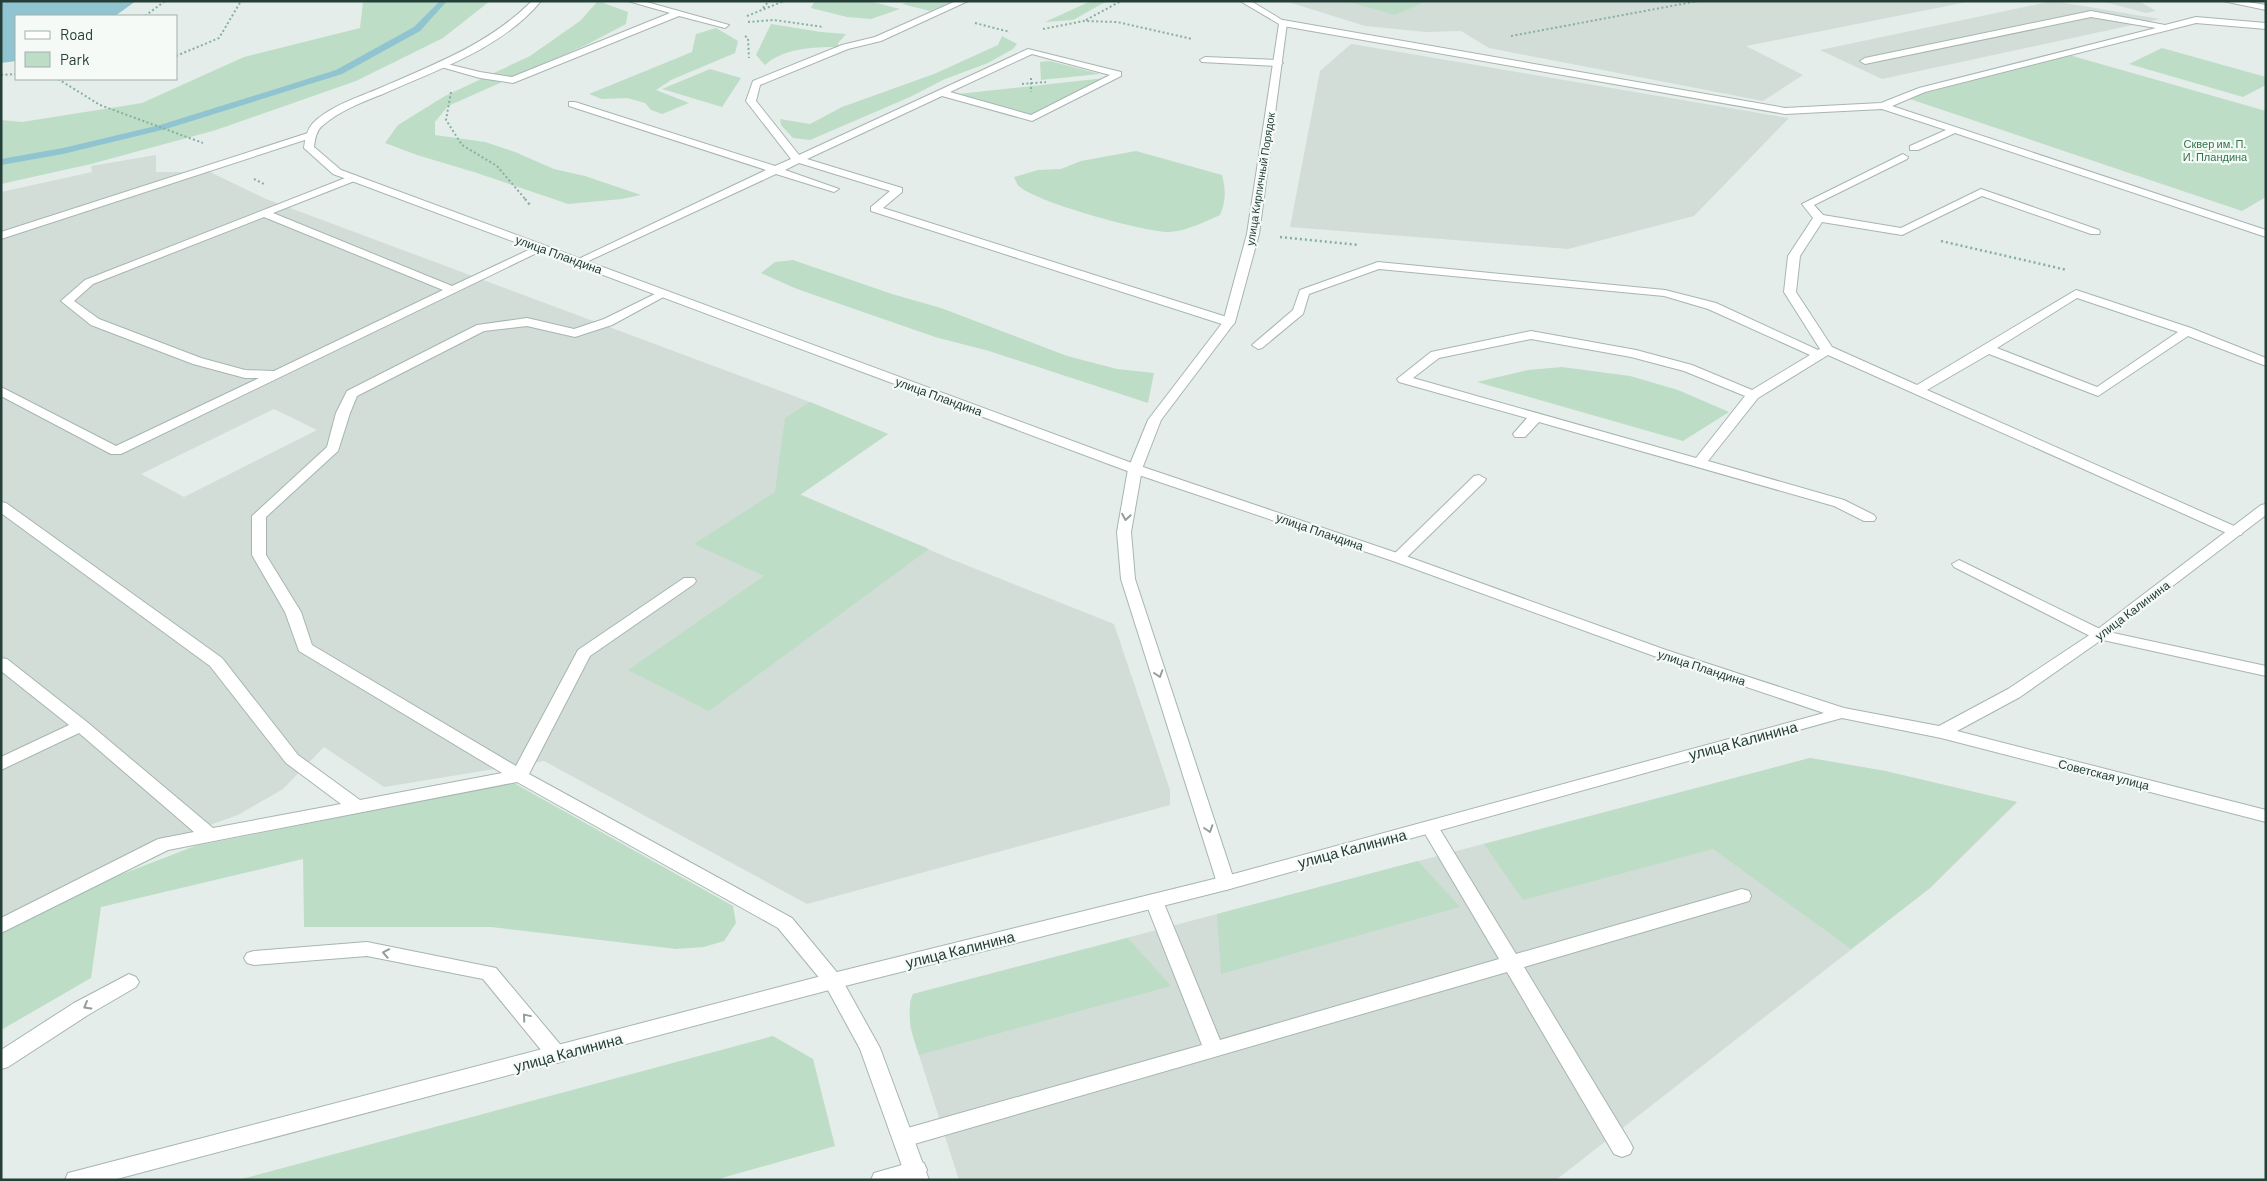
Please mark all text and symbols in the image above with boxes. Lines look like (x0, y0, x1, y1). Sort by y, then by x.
legend (15, 15, 178, 80)
text: Road (60, 25, 93, 43)
text: Park (60, 50, 90, 68)
street label: улица Кирпичный Порядок (1243, 111, 1277, 246)
park label: Сквер им. П. И. Пландина (2183, 137, 2248, 163)
street label: улица Пландина (513, 232, 605, 277)
street label: улица Пландина (893, 374, 985, 419)
street label: улица Пландина (1274, 510, 1366, 554)
one-way arrow (1122, 513, 1132, 521)
street label: улица Калинина (2092, 577, 2173, 643)
street label: улица Пландина (1656, 646, 1748, 689)
one-way arrow (1153, 670, 1163, 678)
street label: улица Калинина (1687, 717, 1800, 763)
street label: Советская улица (2057, 756, 2151, 793)
one-way arrow (1203, 824, 1213, 832)
street label: улица Калинина (1296, 825, 1409, 871)
street label: улица Калинина (904, 927, 1017, 971)
one-way arrow (382, 948, 391, 958)
one-way arrow (83, 999, 92, 1009)
one-way arrow (523, 1014, 532, 1023)
street label: улица Калинина (512, 1029, 625, 1075)

